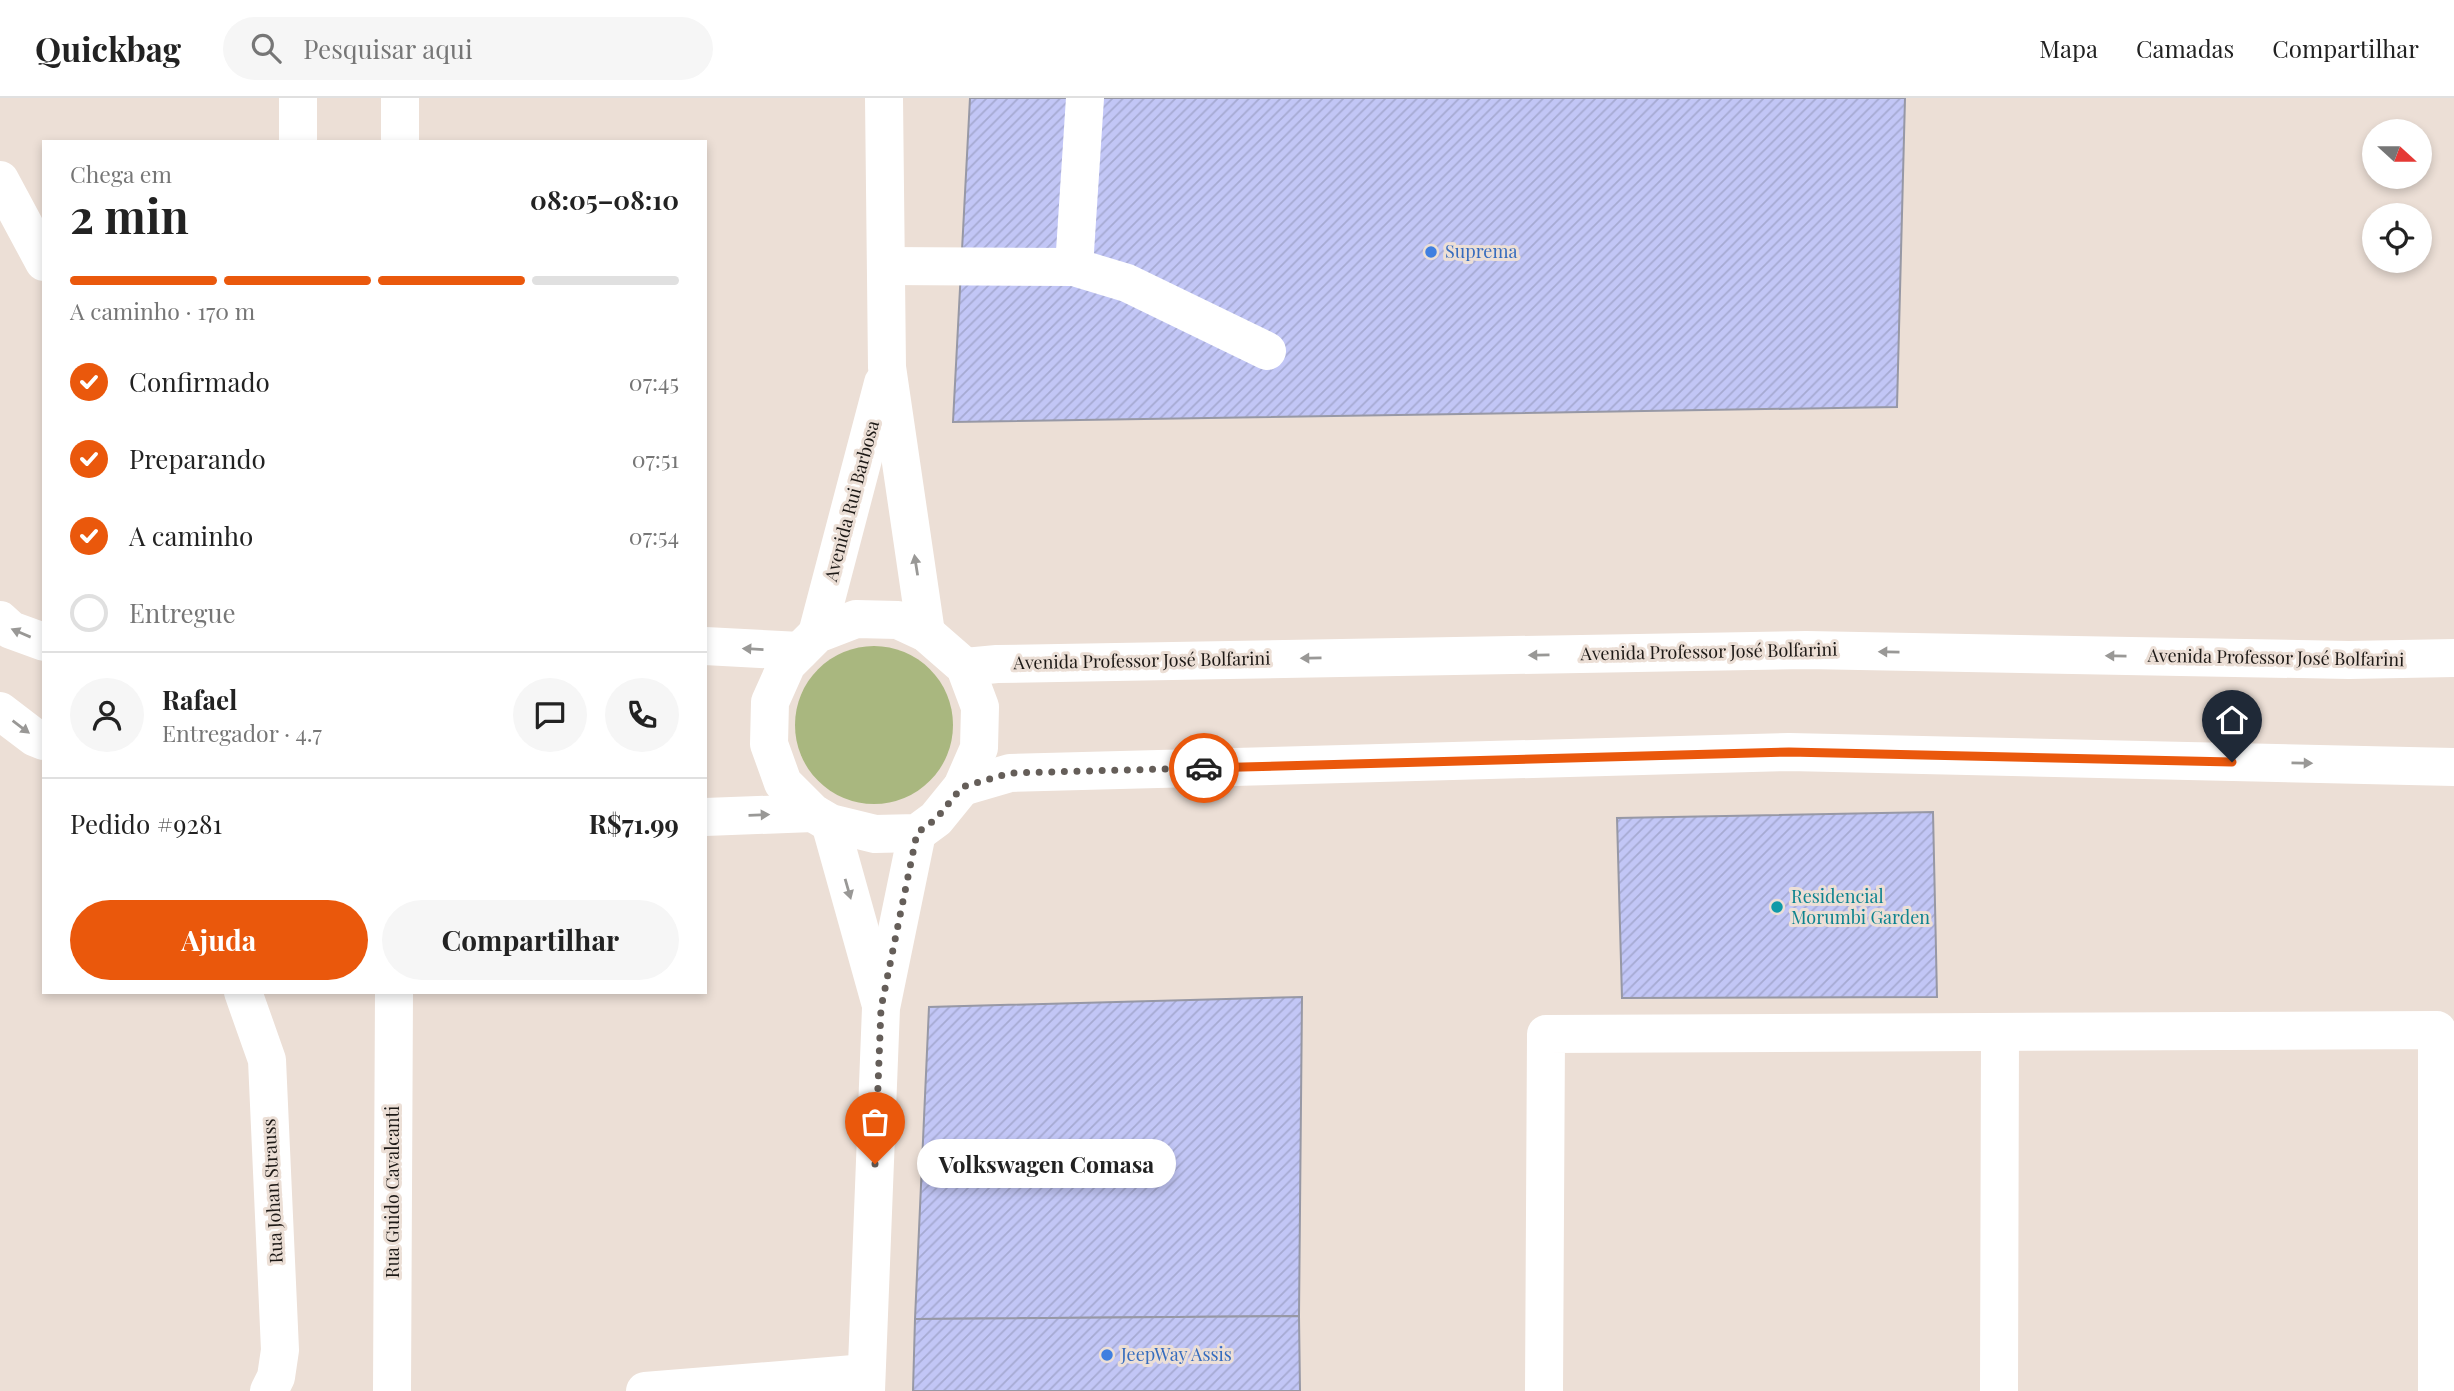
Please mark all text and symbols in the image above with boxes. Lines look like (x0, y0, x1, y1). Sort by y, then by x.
search box (223, 17, 713, 80)
text: Quickbag (35, 26, 181, 70)
icon: search (247, 29, 285, 67)
text: Pesquisar aqui (303, 31, 473, 66)
text: Mapa (2039, 32, 2098, 64)
text: Camadas (2136, 32, 2234, 64)
text: Compartilhar (2272, 32, 2419, 64)
north arrow (2362, 119, 2432, 189)
map controls (2362, 119, 2432, 273)
text: Chega em (70, 158, 172, 189)
text: 08:05–08:10 (530, 182, 679, 217)
text: 2 min (70, 184, 189, 246)
button: locate (2362, 203, 2432, 273)
place label: Suprema (1445, 239, 1517, 263)
marker: Suprema (1423, 244, 1439, 260)
text: A caminho · 170 m (70, 295, 255, 326)
icon: check (70, 363, 108, 401)
text: Confirmado (129, 364, 270, 399)
text: 07:45 (629, 366, 679, 397)
street label: Avenida Rui Barbosa (818, 418, 884, 585)
icon: check (70, 440, 108, 478)
text: Preparando (129, 441, 266, 476)
text: 07:51 (632, 443, 679, 474)
icon: check (70, 517, 108, 555)
text: A caminho (129, 518, 253, 553)
text: 07:54 (629, 520, 679, 551)
one-way arrow (911, 554, 922, 576)
text: Entregue (129, 595, 236, 630)
one-way arrow (11, 627, 31, 639)
street label: Avenida Professor José Bolfarini (1579, 637, 1838, 665)
one-way arrow (741, 643, 763, 654)
street label: Avenida Professor José Bolfarini (2146, 643, 2405, 671)
street label: Avenida Professor José Bolfarini (1012, 646, 1271, 674)
one-way arrow (1878, 646, 1900, 657)
one-way arrow (1528, 649, 1550, 660)
one-way arrow (2105, 650, 2127, 661)
one-way arrow (1300, 653, 1322, 664)
button: person (70, 678, 144, 752)
button: chat (513, 678, 587, 752)
button: phone (605, 678, 679, 752)
text: Rafael (162, 682, 237, 717)
pin (2202, 690, 2262, 762)
icon: home (2213, 701, 2251, 739)
text: Entregador · 4.7 (162, 717, 322, 748)
one-way arrow (12, 720, 30, 734)
courier (1169, 733, 1239, 803)
icon: car (1185, 749, 1223, 787)
one-way arrow (2291, 757, 2313, 769)
text: Pedido #9281 (70, 806, 222, 841)
text: R$71.99 (589, 806, 679, 841)
one-way arrow (748, 809, 770, 821)
one-way arrow (843, 878, 854, 900)
place label: Residencial Morumbi Garden (1791, 884, 1930, 929)
marker: Residencial Morumbi Garden (1769, 899, 1785, 915)
button: Ajuda (70, 900, 368, 980)
button: Compartilhar (382, 900, 679, 980)
pin (845, 1092, 905, 1164)
icon: bag (856, 1103, 894, 1141)
street label: Rua Guido Cavalcanti (380, 1106, 404, 1278)
street label: Rua Johan Strauss (256, 1118, 288, 1264)
callout: Volkswagen Comasa (917, 1140, 1176, 1188)
text: Volkswagen Comasa (939, 1148, 1154, 1179)
place label: JeepWay Assis (1120, 1342, 1232, 1366)
marker: JeepWay Assis (1099, 1347, 1115, 1363)

